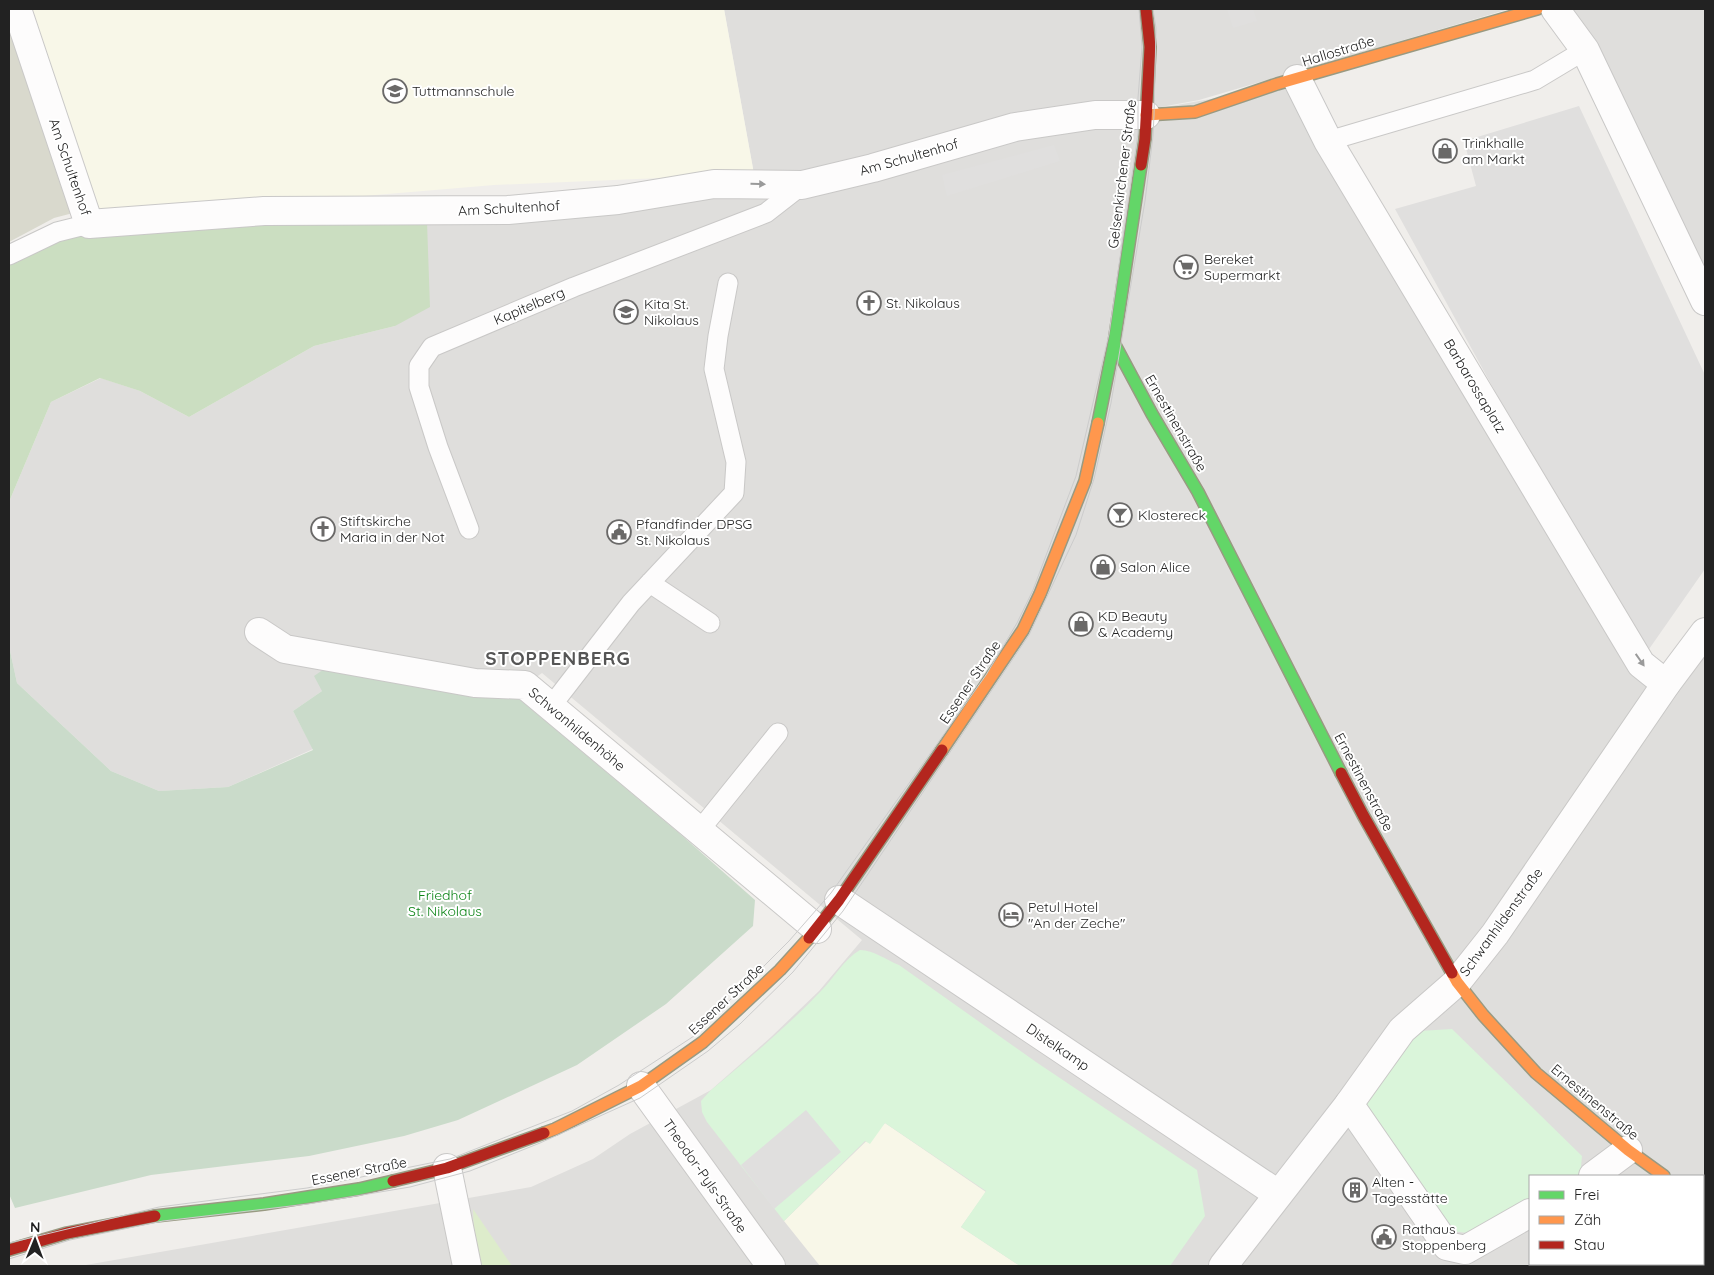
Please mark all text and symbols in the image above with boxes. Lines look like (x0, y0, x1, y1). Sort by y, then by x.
street label: Hallostraße (1300, 31, 1376, 71)
school or university icon: Tuttmannschule (382, 78, 408, 104)
place label: Tuttmannschule (412, 82, 514, 100)
street label: Gelsenkirchener Straße (1104, 98, 1140, 250)
street label: Am Schultenhof (45, 116, 95, 218)
street label: Am Schultenhof (857, 134, 961, 180)
place label: Trinkhalle am Markt (1462, 134, 1525, 168)
shop icon: Trinkhalle am Markt (1432, 138, 1458, 164)
one-way arrow (750, 180, 766, 188)
street label: Am Schultenhof (458, 196, 560, 220)
place label: Bereket Supermarkt (1204, 250, 1281, 284)
supermarket icon: Bereket Supermarkt (1173, 254, 1199, 280)
street label: Kapitelberg (491, 283, 567, 329)
church icon: St. Nikolaus (856, 290, 882, 316)
place label: St. Nikolaus (886, 294, 960, 312)
place label: Kita St. Nikolaus (644, 295, 699, 329)
school or university icon: Kita St. Nikolaus (613, 299, 639, 325)
street label: Barbarossaplatz (1440, 336, 1510, 437)
street label: Ernestinenstraße (1141, 371, 1211, 475)
bar icon: Klostereck (1107, 502, 1133, 528)
place label: Klostereck (1138, 506, 1206, 524)
place label: Stiftskirche Maria in der Not (340, 512, 445, 546)
place label: Pfandfinder DPSG St. Nikolaus (636, 515, 752, 549)
church icon: Stiftskirche Maria in der Not (310, 516, 336, 542)
public building icon: Pfandfinder DPSG St. Nikolaus (606, 519, 632, 545)
shop icon: Salon Alice (1090, 554, 1116, 580)
place label: Salon Alice (1120, 558, 1190, 576)
place label: KD Beauty & Academy (1098, 607, 1173, 641)
shop icon: KD Beauty & Academy (1068, 611, 1094, 637)
street label: Essener Straße (935, 637, 1005, 727)
district label: STOPPENBERG (485, 646, 631, 670)
one-way arrow (1635, 653, 1645, 667)
street label: Schwanhildenhöhe (525, 683, 629, 775)
street label: Ernestinenstraße (1330, 730, 1398, 834)
street label: Schwanhildenstraße (1455, 864, 1547, 980)
park label: Friedhof St. Nikolaus (408, 886, 482, 920)
place label: Petul Hotel "An der Zeche" (1028, 898, 1125, 932)
hotel icon: Petul Hotel "An der Zeche" (998, 902, 1024, 928)
street label: Essener Straße (684, 959, 768, 1039)
street label: Distelkamp (1023, 1019, 1093, 1075)
street label: Ernestinenstraße (1547, 1060, 1643, 1144)
street label: Theodor-Pyls-Straße (659, 1116, 751, 1237)
street label: Essener Straße (310, 1153, 408, 1189)
place label: Alten - Tagesstätte (1372, 1173, 1448, 1207)
legend (1529, 1175, 1704, 1265)
building icon: Alten - Tagesstätte (1342, 1177, 1368, 1203)
text: Frei (1574, 1185, 1600, 1204)
text: Zäh (1574, 1210, 1601, 1229)
north arrow (10, 1215, 60, 1265)
text: N (30, 1218, 41, 1236)
place label: Rathaus Stoppenberg (1402, 1220, 1486, 1254)
public building icon: Rathaus Stoppenberg (1371, 1224, 1397, 1250)
text: Stau (1574, 1235, 1605, 1254)

